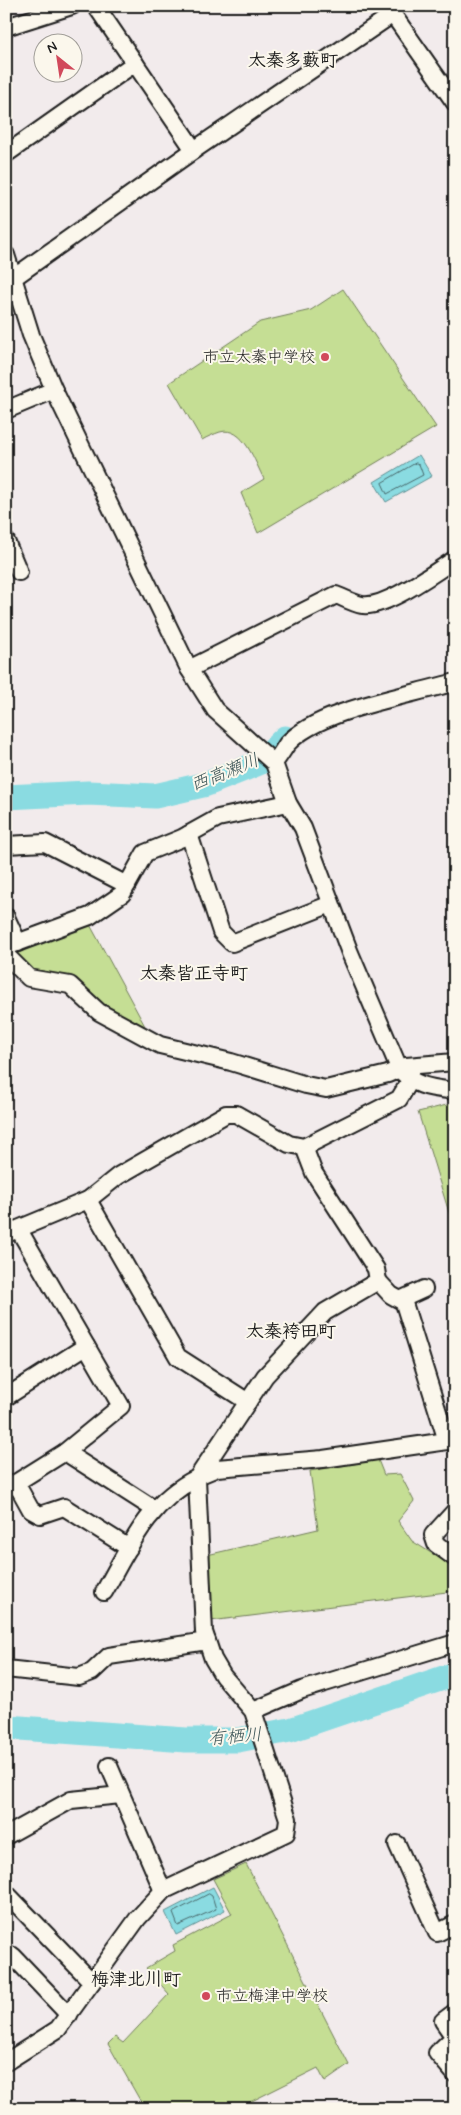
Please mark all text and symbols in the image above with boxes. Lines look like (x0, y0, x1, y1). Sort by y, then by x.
north arrow (32, 32, 82, 82)
text: N (43, 37, 61, 58)
district label: 太秦多藪町 (248, 49, 338, 73)
place label: 市立太秦中学校 (203, 347, 315, 368)
marker: 市立太秦中学校 (319, 351, 331, 363)
water label: 西高瀬川 (187, 748, 263, 798)
district label: 太秦皆正寺町 (140, 962, 248, 986)
district label: 太秦袴田町 (246, 1320, 336, 1344)
water label: 有栖川 (207, 1723, 263, 1751)
district label: 梅津北川町 (91, 1968, 181, 1992)
place label: 市立梅津中学校 (216, 1986, 328, 2007)
marker: 市立梅津中学校 (200, 1990, 212, 2002)

